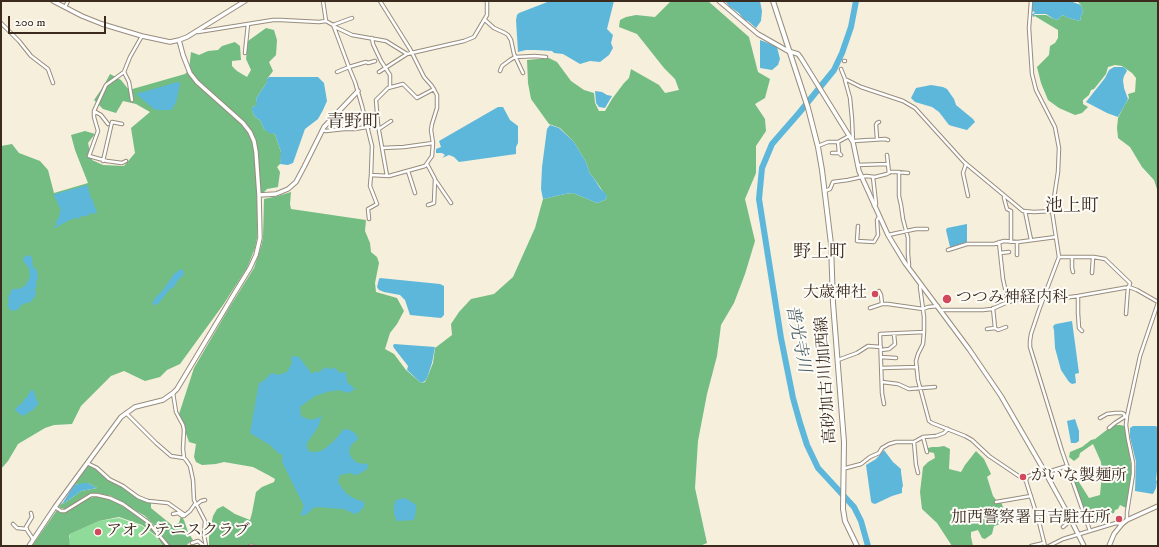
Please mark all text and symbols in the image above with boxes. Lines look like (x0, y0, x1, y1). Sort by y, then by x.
scale bar (10, 8, 108, 34)
text: 200 m (15, 15, 45, 30)
district label: 青野町 (326, 112, 380, 134)
district label: 池上町 (1045, 196, 1099, 218)
district label: 野上町 (793, 242, 847, 264)
place label: 大歳神社 (803, 284, 867, 304)
marker: 大歳神社 (870, 289, 880, 299)
place label: つつみ神経内科 (956, 289, 1068, 309)
marker: つつみ神経内科 (941, 293, 953, 305)
water label: 普光寺川 (780, 304, 814, 374)
street label: 高砂加古川加西線 (813, 315, 841, 445)
place label: がいな製麺所 (1031, 467, 1127, 487)
marker: がいな製麺所 (1018, 472, 1028, 482)
place label: 加西警察署日吉駐在所 (951, 509, 1111, 529)
marker: 加西警察署日吉駐在所 (1114, 514, 1124, 524)
place label: アオノテニスクラブ (106, 522, 250, 542)
marker: アオノテニスクラブ (93, 527, 103, 537)

